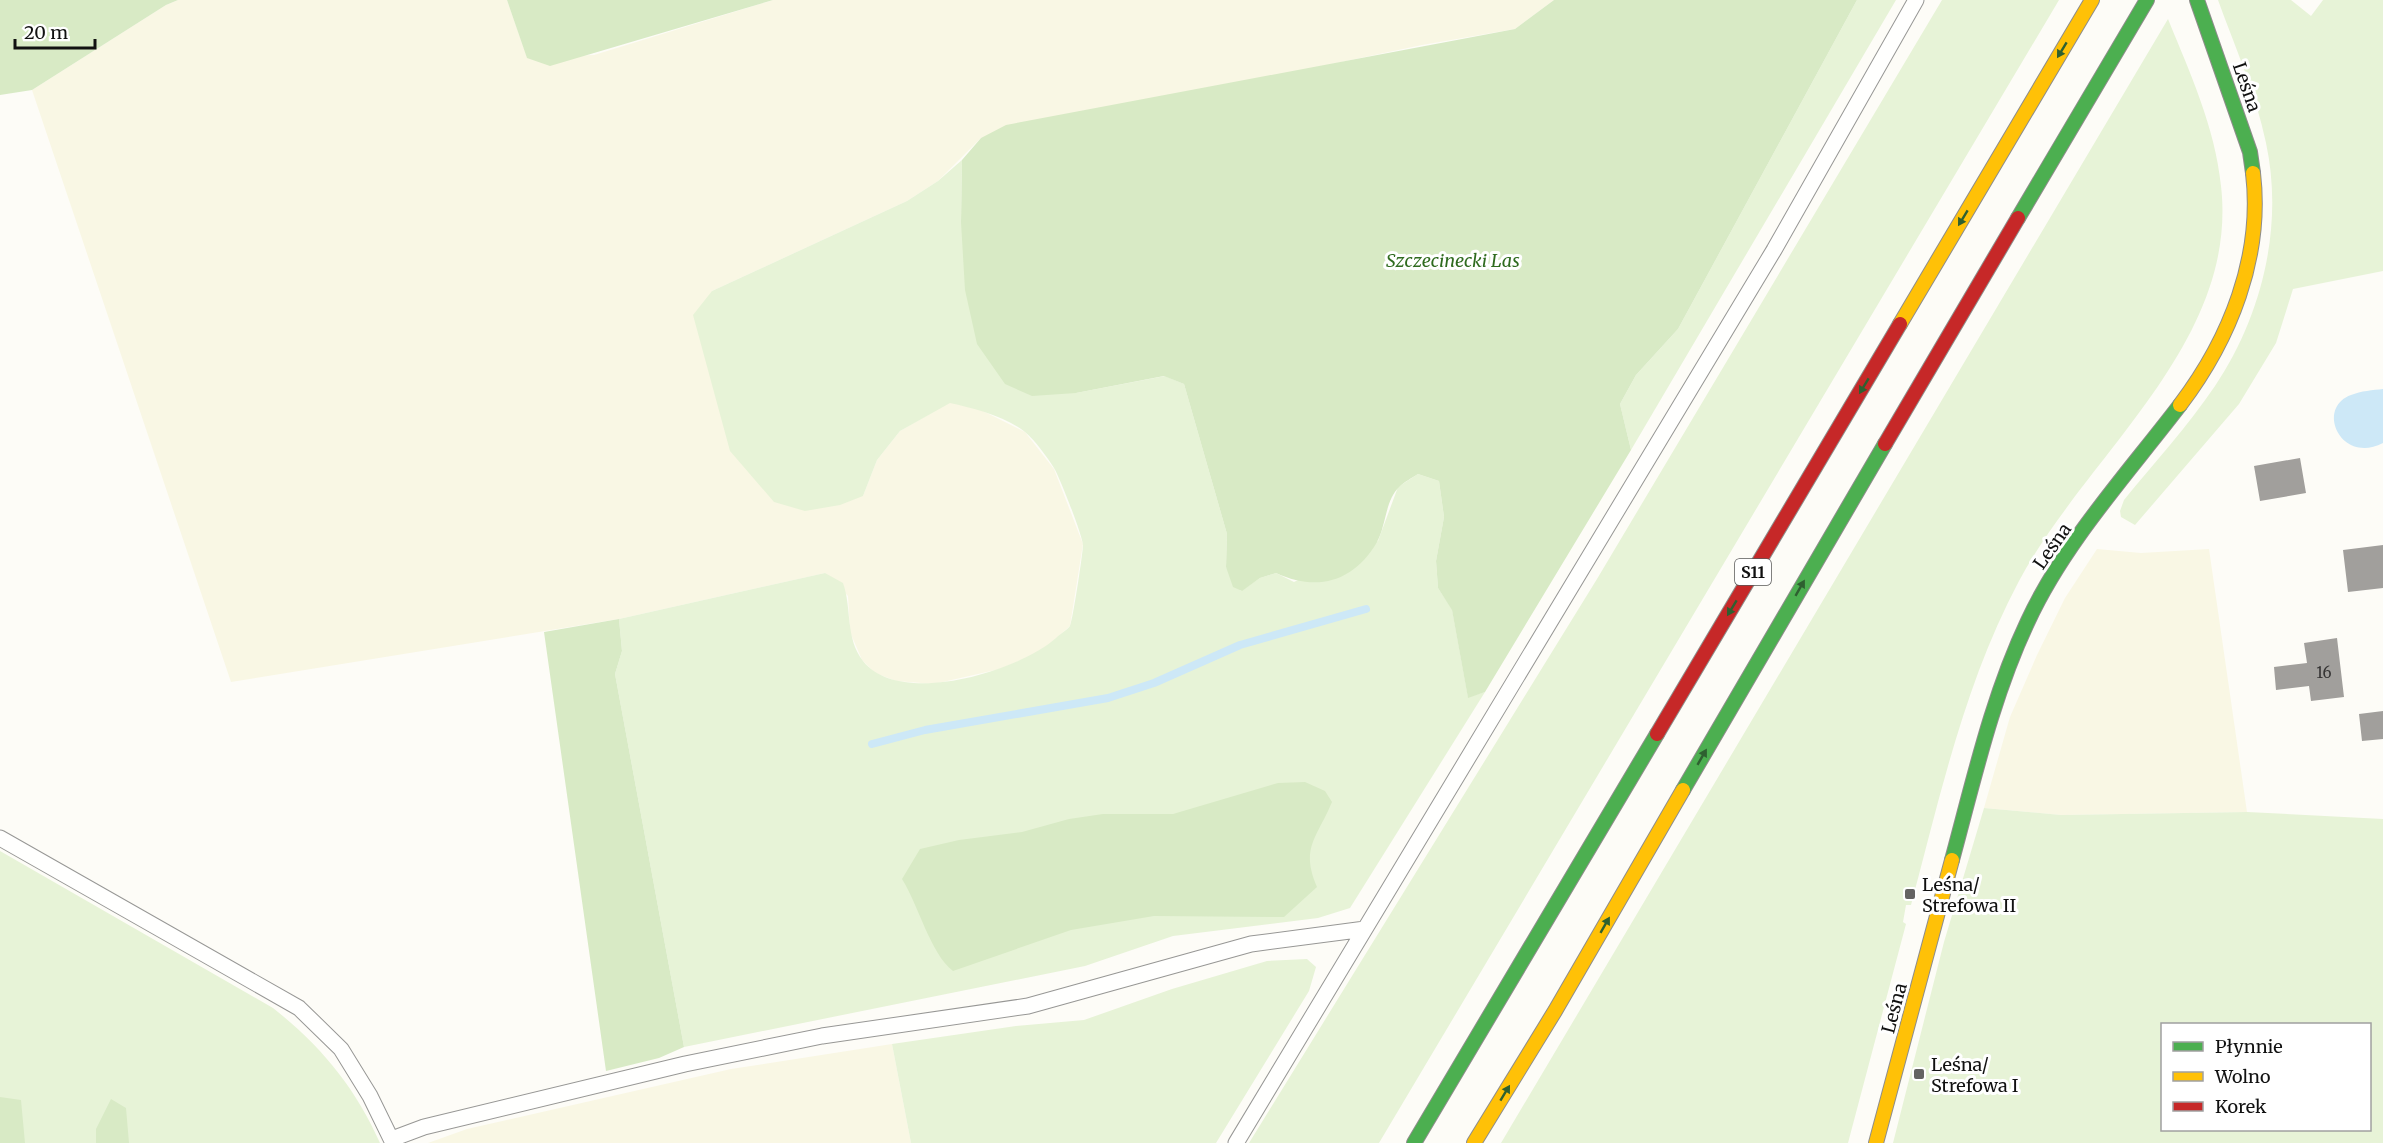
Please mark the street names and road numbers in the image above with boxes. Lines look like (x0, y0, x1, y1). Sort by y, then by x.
street label: Leśna (2228, 59, 2266, 115)
street label: Leśna (2028, 518, 2076, 574)
road number: S11 (1735, 559, 1771, 585)
street label: Leśna (1876, 980, 1912, 1036)

